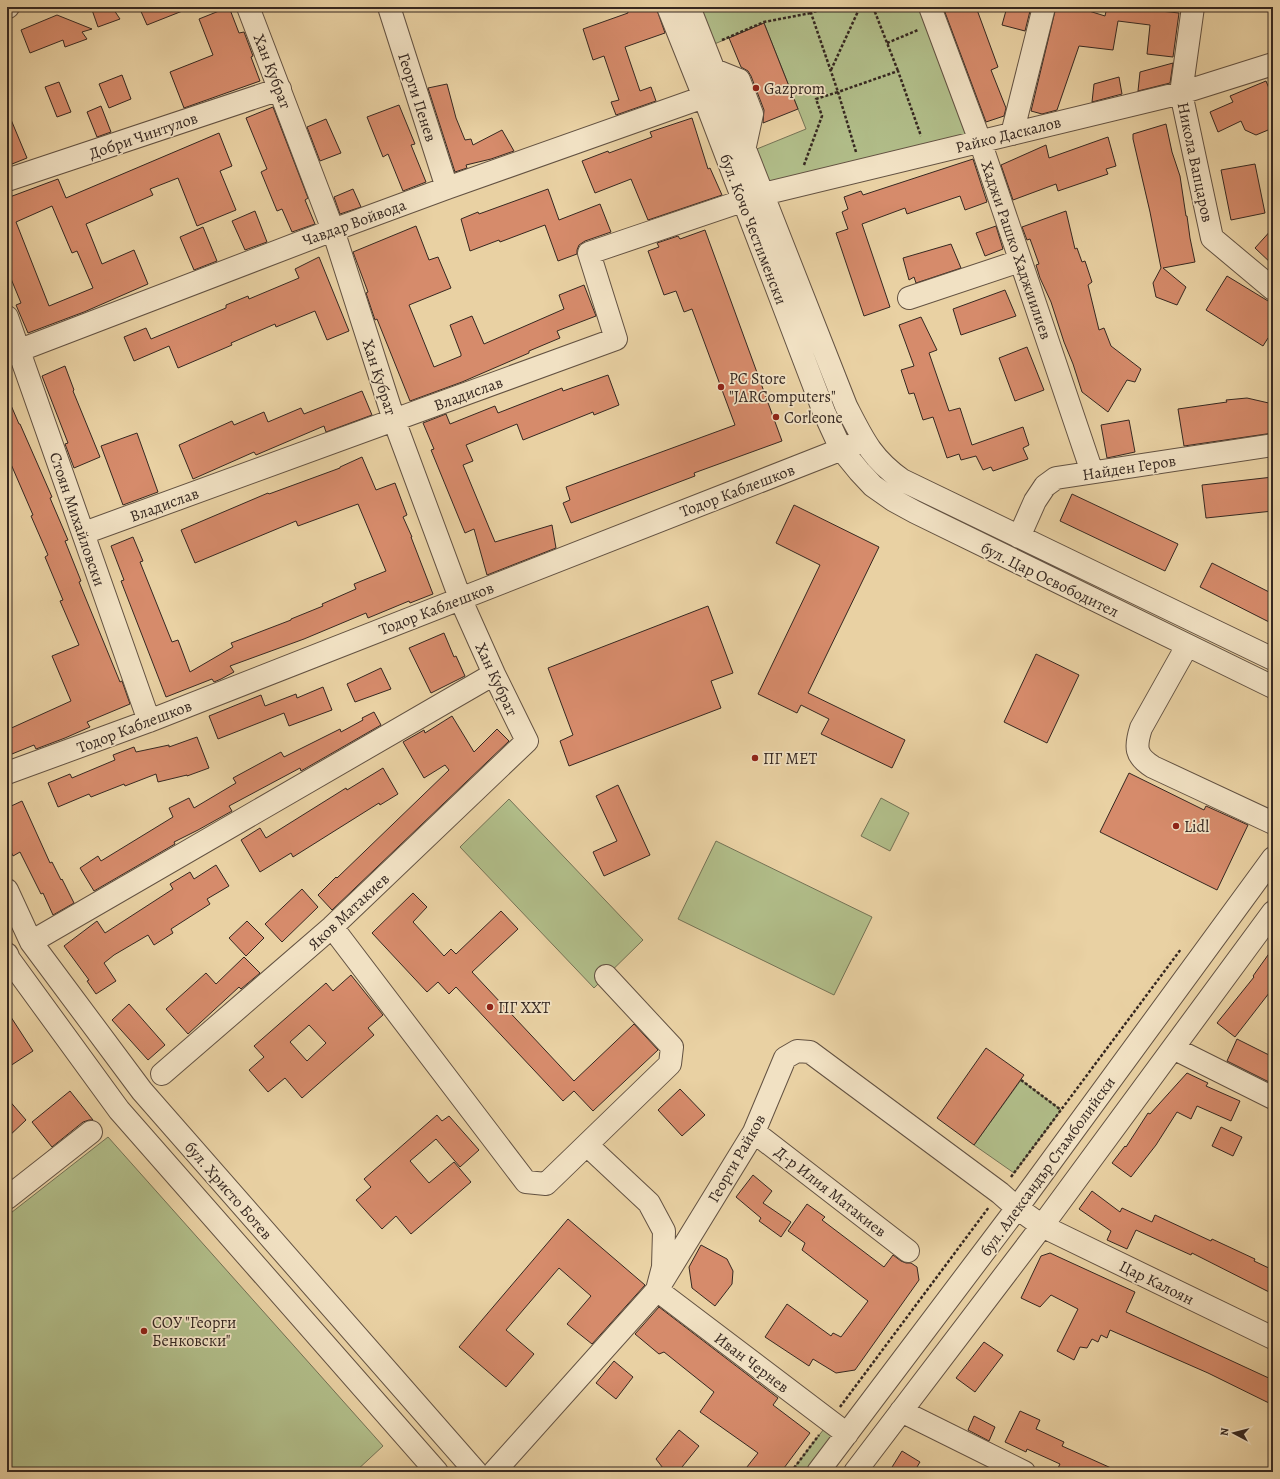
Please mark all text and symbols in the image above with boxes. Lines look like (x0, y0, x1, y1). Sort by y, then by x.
street label: Хан Кубрат (248, 31, 296, 112)
street label: Георги Пенев (392, 50, 442, 145)
place label: Gazprom (764, 78, 825, 100)
marker: Gazprom (751, 83, 761, 93)
street label: Никола Вапцаров (1172, 100, 1218, 224)
street label: Добри Чинтулов (86, 107, 201, 165)
street label: Райко Даскалов (953, 111, 1063, 159)
street label: бул. Кочо Честименски (714, 151, 792, 308)
street label: Хаджи Рашко Хаджиилиев (975, 158, 1057, 342)
street label: Чавдар Войвода (299, 194, 410, 252)
street label: Хан Кубрат (356, 337, 402, 418)
place label: PC Store "JARComputers" (729, 368, 836, 408)
street label: Владислав (431, 371, 506, 417)
marker: PC Store "JARComputers" (716, 382, 726, 392)
place label: Corleone (784, 407, 843, 429)
marker: Corleone (771, 412, 781, 422)
street label: Стоян Михайловски (44, 449, 110, 589)
street label: Найден Геров (1081, 450, 1177, 486)
street label: Тодор Каблешков (677, 459, 798, 523)
street label: Владислав (127, 482, 202, 528)
street label: бул. Цар Освободител (977, 537, 1122, 623)
street label: Тодор Каблешков (376, 577, 497, 641)
street label: Хан Кубрат (470, 639, 523, 720)
street label: Тодор Каблешков (74, 695, 195, 759)
place label: ПГ МЕТ (763, 748, 817, 770)
marker: ПГ МЕТ (750, 753, 760, 763)
place label: Lidl (1184, 816, 1209, 838)
marker: Lidl (1171, 821, 1181, 831)
street label: Яков Матакиев (303, 868, 394, 955)
place label: ПГ ХХТ (498, 997, 550, 1019)
marker: ПГ ХХТ (485, 1002, 495, 1012)
street label: бул. Александър Стамболийски (975, 1072, 1121, 1261)
street label: Георги Райков (703, 1110, 771, 1207)
street label: бул. Христо Ботев (179, 1137, 277, 1245)
street label: Д-р Илия Матакиев (770, 1141, 891, 1242)
street label: Цар Калоян (1116, 1255, 1198, 1310)
place label: СОУ "Георги Бенковски" (152, 1312, 236, 1352)
marker: СОУ "Георги Бенковски" (139, 1326, 149, 1336)
street label: Иван Чернев (709, 1327, 793, 1398)
north arrow (1214, 1413, 1254, 1453)
text: N (1217, 1427, 1233, 1437)

